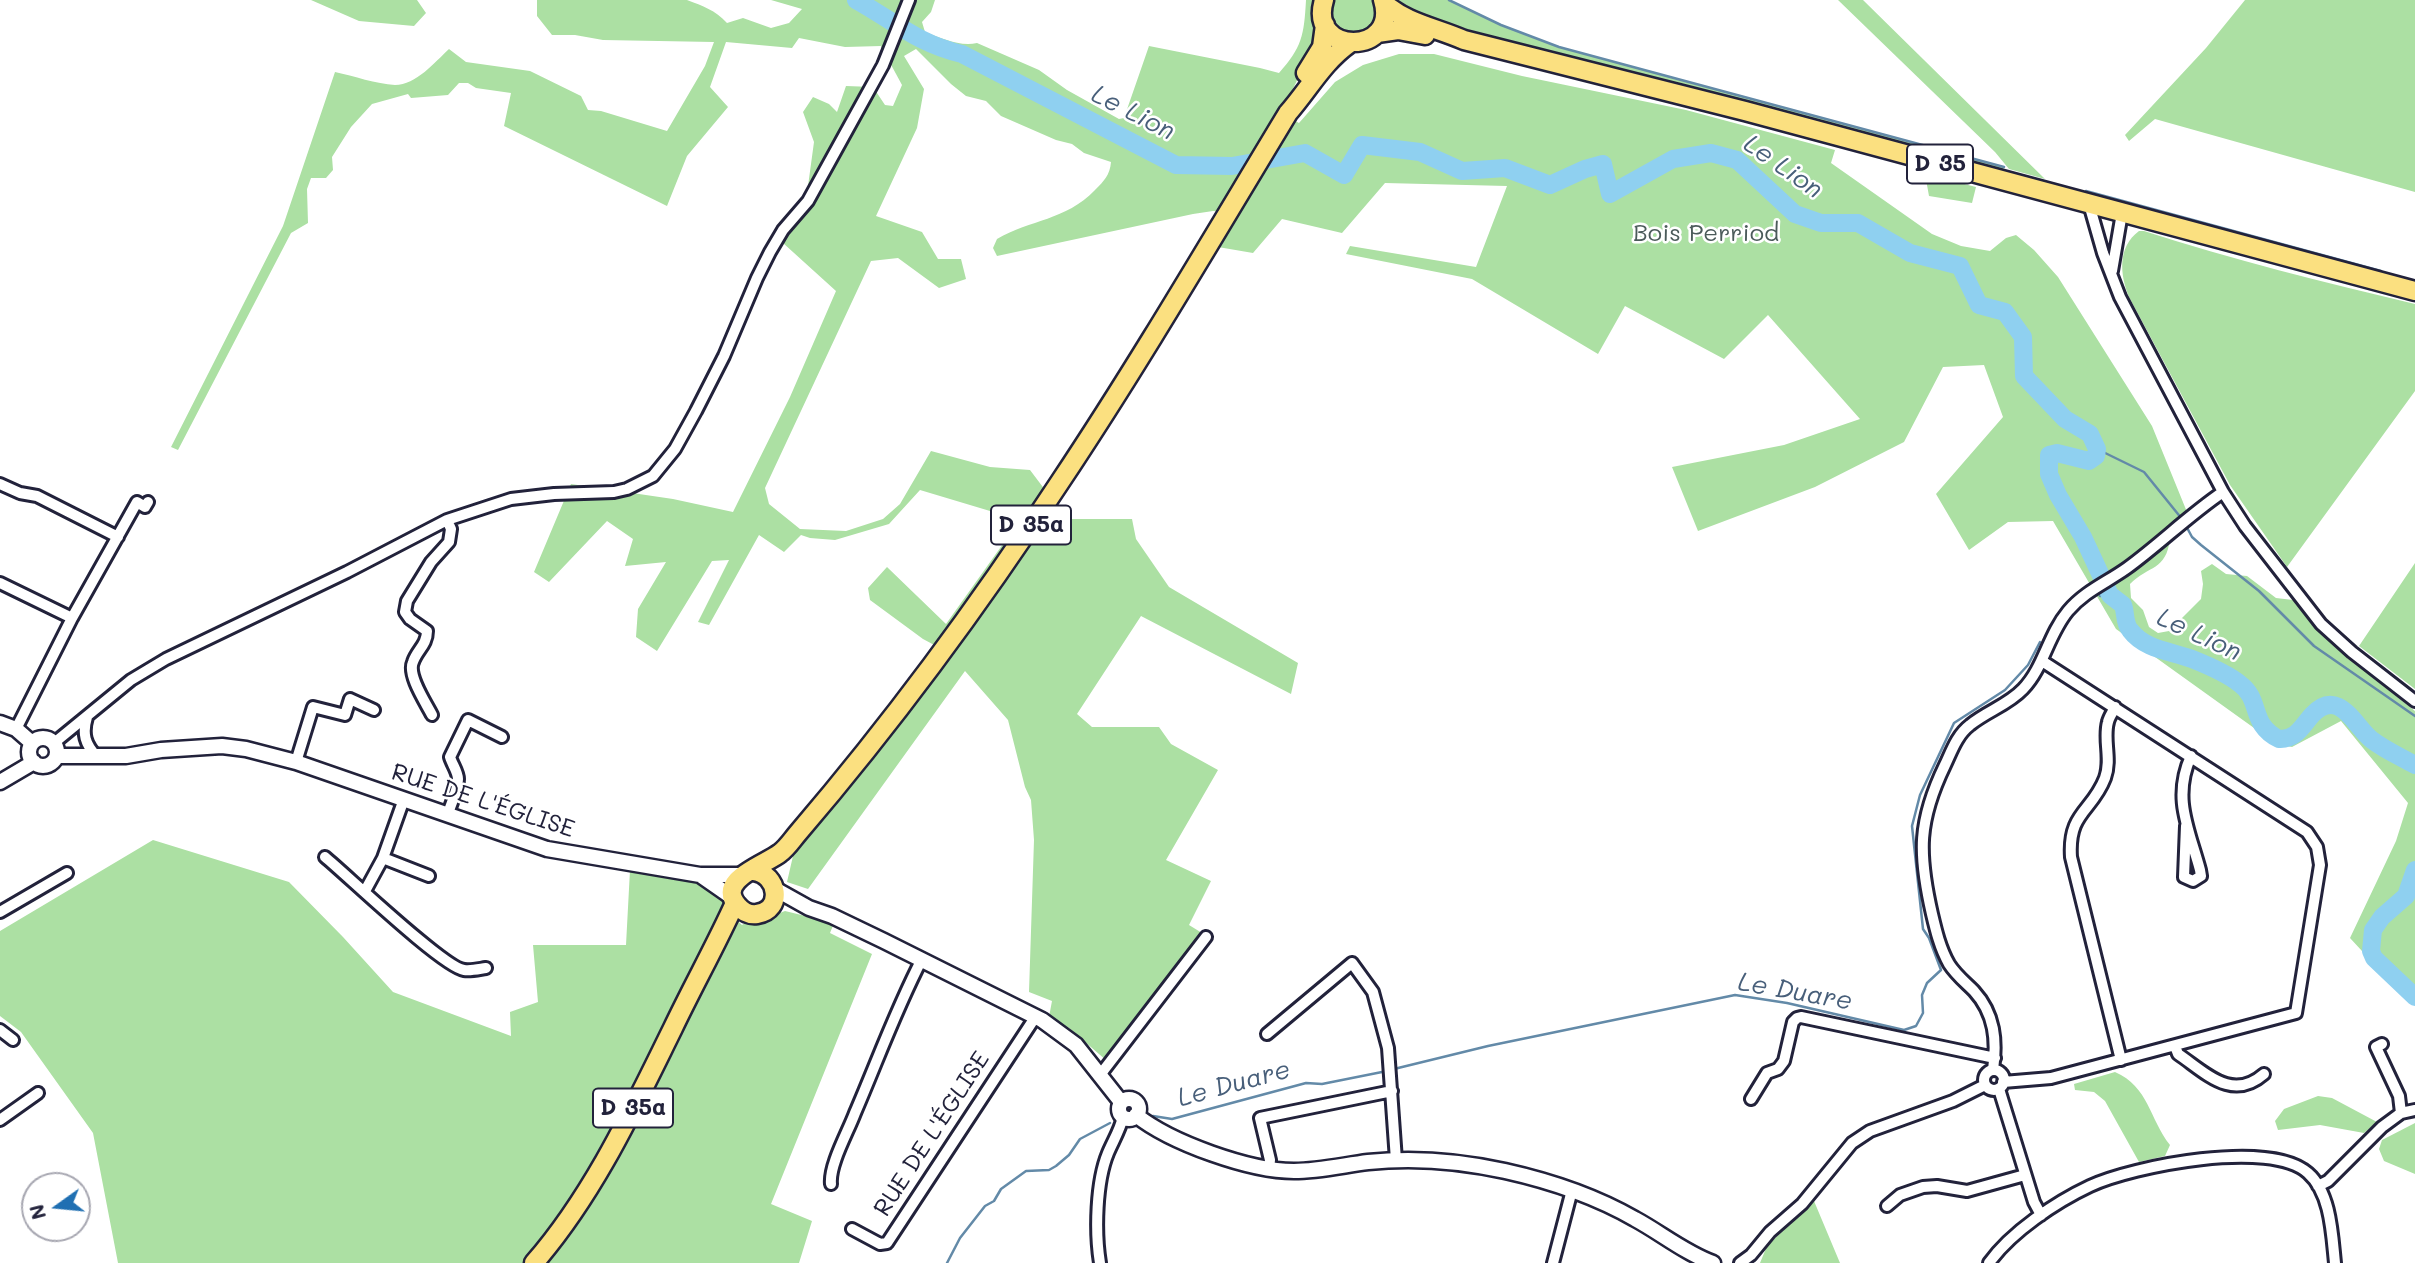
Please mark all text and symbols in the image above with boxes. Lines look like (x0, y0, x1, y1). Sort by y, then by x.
water label: Le Lion (1086, 79, 1180, 147)
water label: Le Lion (1737, 129, 1829, 205)
road number: D 35 (1907, 144, 1973, 183)
park label: Bois Perriod (1633, 220, 1779, 248)
road number: D 35a (991, 505, 1071, 544)
water label: Le Lion (2152, 602, 2246, 668)
street label: RUE DE L'ÉGLISE (388, 758, 578, 844)
water label: Le Duare (1735, 967, 1855, 1017)
street label: RUE DE L'ÉGLISE (868, 1046, 996, 1222)
water label: Le Duare (1174, 1054, 1294, 1114)
road number: D 35a (593, 1088, 673, 1128)
north arrow (21, 1172, 91, 1242)
text: N (23, 1202, 51, 1222)

